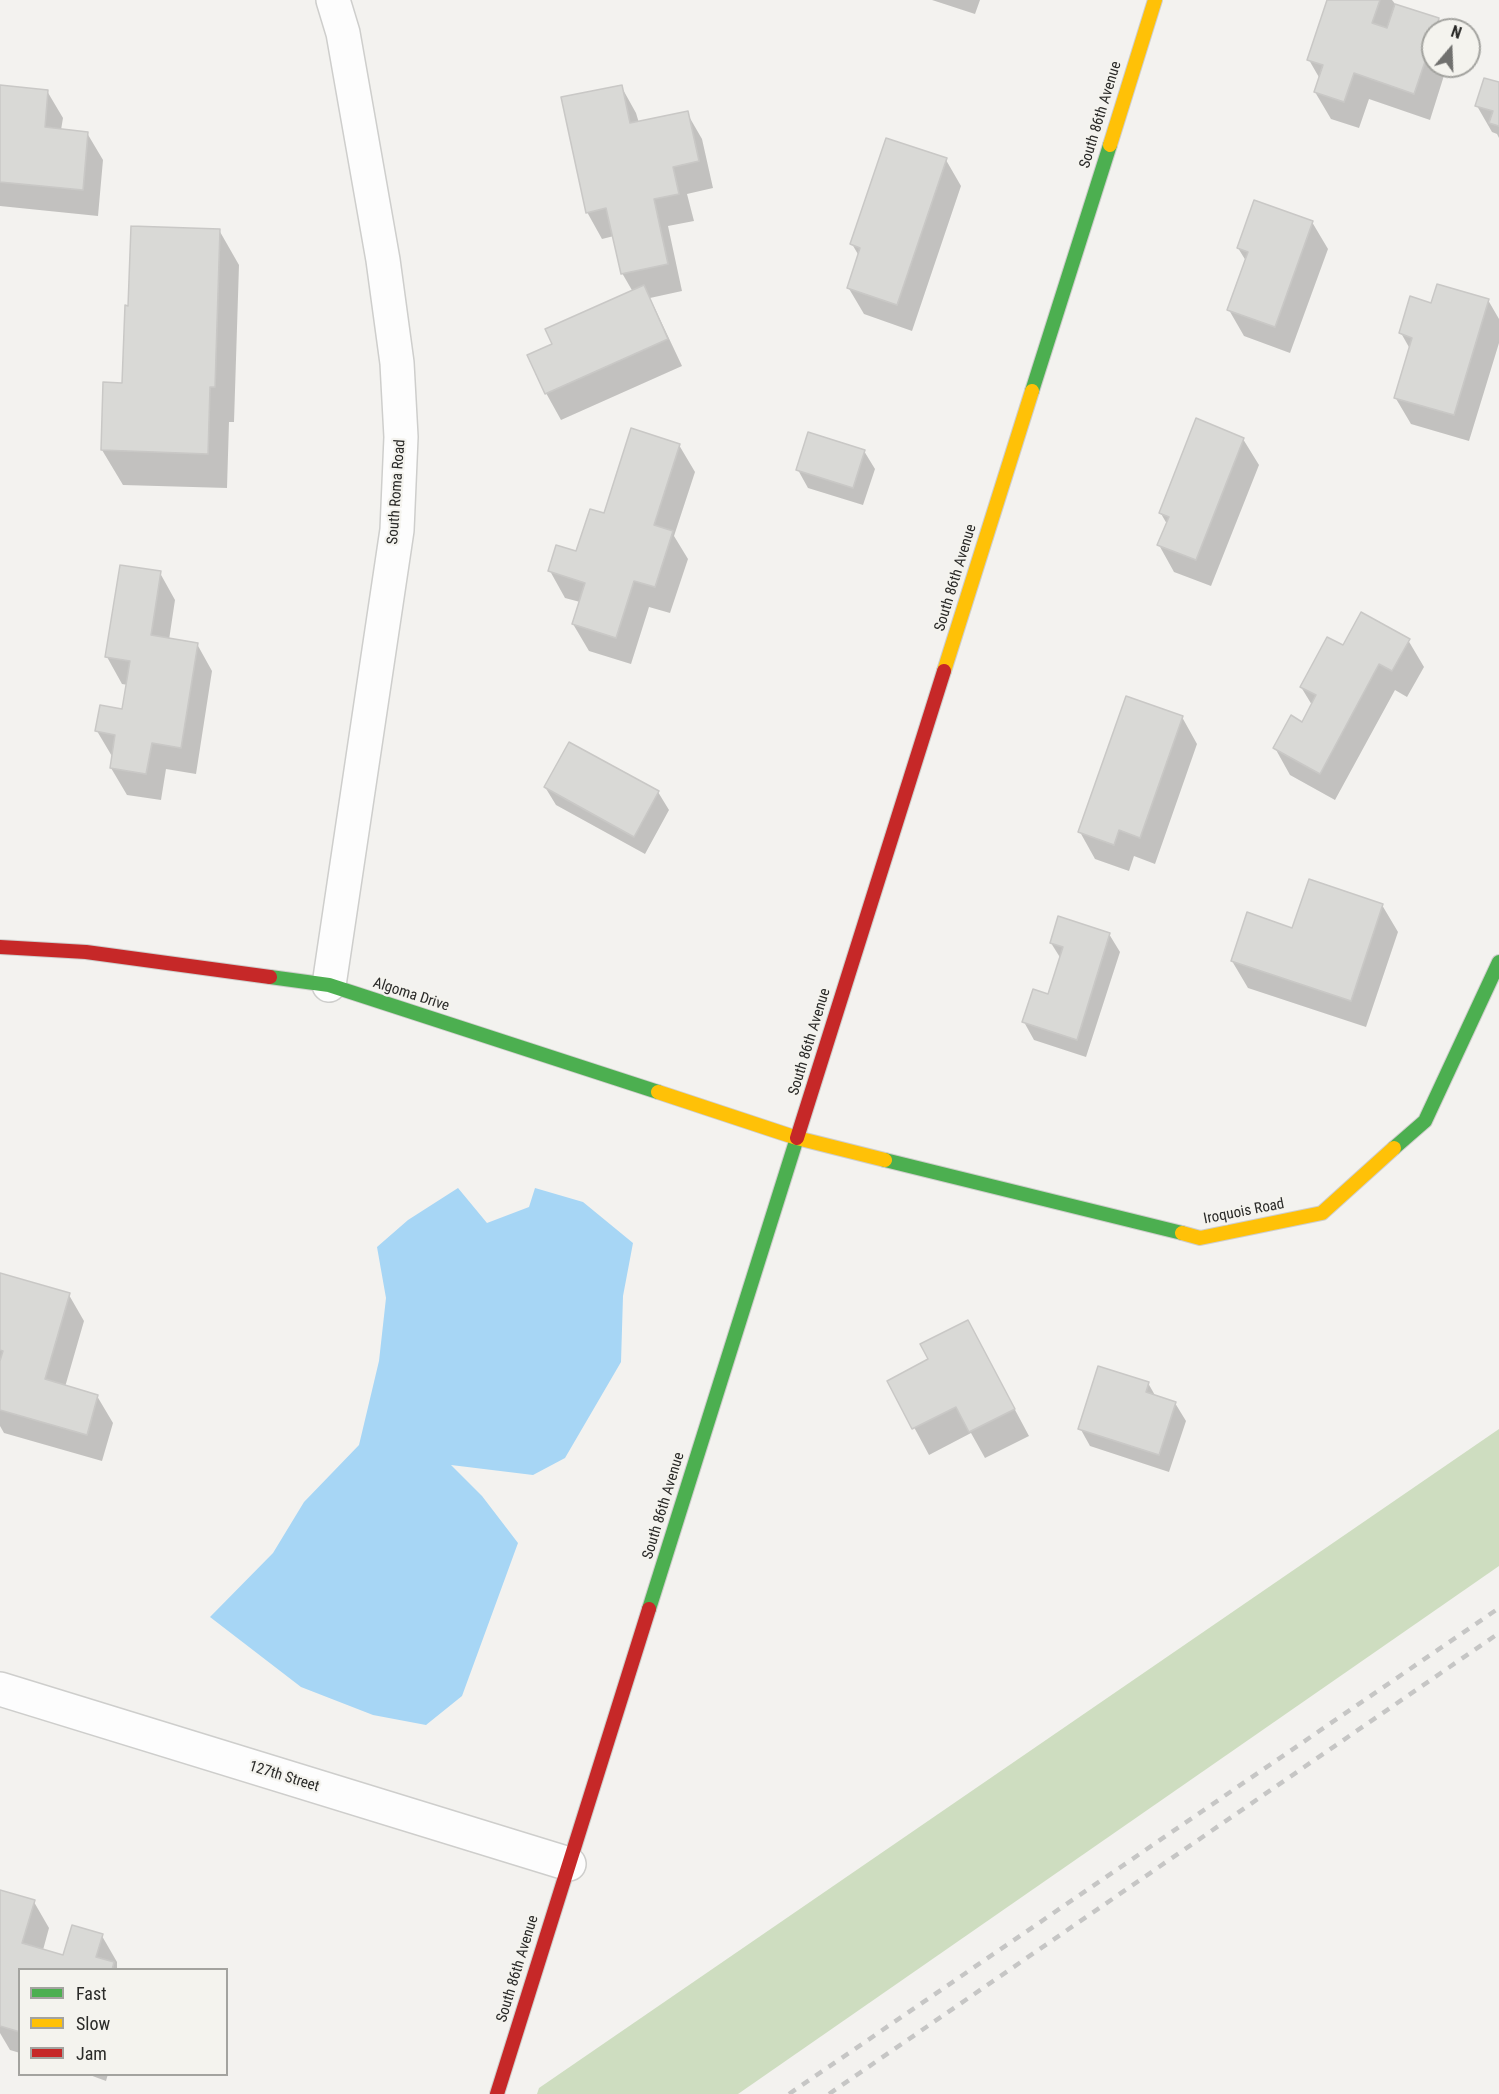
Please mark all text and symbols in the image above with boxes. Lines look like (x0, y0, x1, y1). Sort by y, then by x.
north arrow (1421, 18, 1481, 78)
text: N (1449, 22, 1464, 43)
street label: South 86th Avenue (1076, 59, 1126, 171)
street label: South Roma Road (384, 439, 410, 545)
street label: South 86th Avenue (931, 522, 981, 634)
street label: Algoma Drive (371, 974, 451, 1016)
street label: South 86th Avenue (785, 986, 835, 1098)
street label: Iroquois Road (1202, 1195, 1286, 1229)
street label: South 86th Avenue (639, 1450, 689, 1562)
street label: 127th Street (247, 1758, 321, 1796)
street label: South 86th Avenue (493, 1913, 543, 2025)
legend (18, 1968, 228, 2076)
text: Fast (76, 1983, 107, 2004)
text: Slow (76, 2013, 110, 2034)
text: Jam (76, 2043, 107, 2064)

